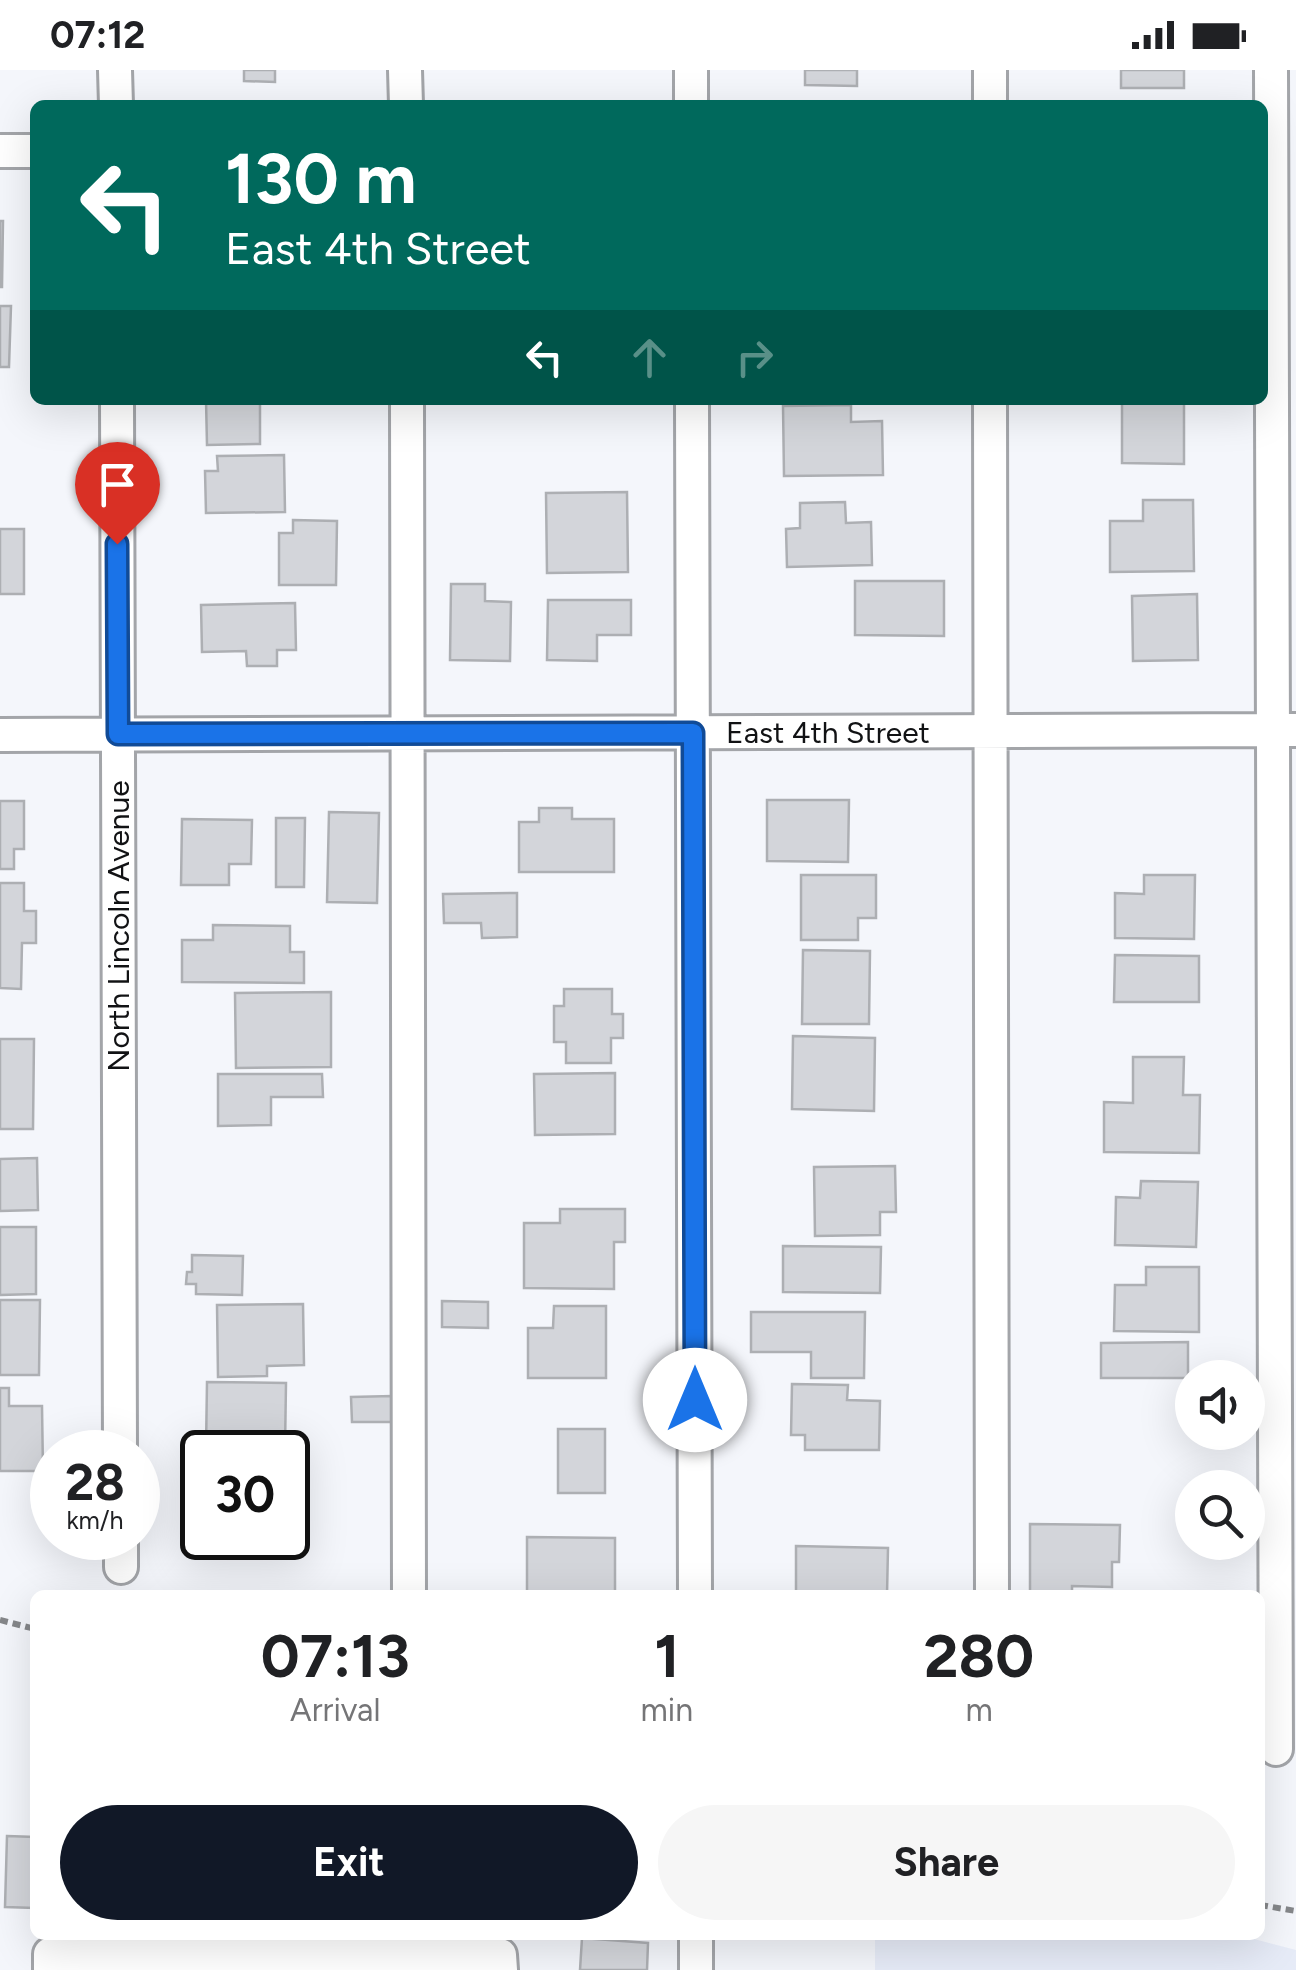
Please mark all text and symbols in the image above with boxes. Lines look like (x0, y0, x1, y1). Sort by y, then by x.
text: 07:12 (50, 12, 145, 58)
text: 130 m (225, 136, 417, 221)
icon: left (60, 140, 190, 270)
text: East 4th Street (225, 221, 531, 275)
icon: left (517, 330, 572, 385)
icon: ahead (622, 330, 677, 385)
icon: right (727, 330, 782, 385)
pin (75, 442, 160, 545)
icon: arrive (90, 457, 145, 512)
street label: East 4th Street (726, 714, 930, 751)
street label: North Lincoln Avenue (100, 780, 137, 1072)
position arrow (643, 1348, 747, 1452)
map controls (1175, 1360, 1265, 1560)
button: sound (1175, 1360, 1265, 1450)
speed limit sign: 30 (180, 1430, 310, 1560)
text: 28 (65, 1452, 125, 1513)
button: search (1175, 1470, 1265, 1560)
text: km/h (66, 1505, 124, 1535)
text: 07:13 (261, 1620, 410, 1692)
text: 1 (654, 1620, 679, 1692)
text: 280 (924, 1620, 1034, 1692)
text: Arrival (290, 1691, 380, 1729)
text: min (641, 1691, 693, 1729)
text: m (965, 1691, 993, 1729)
button: Exit (60, 1805, 638, 1920)
button: Share (658, 1805, 1235, 1920)

